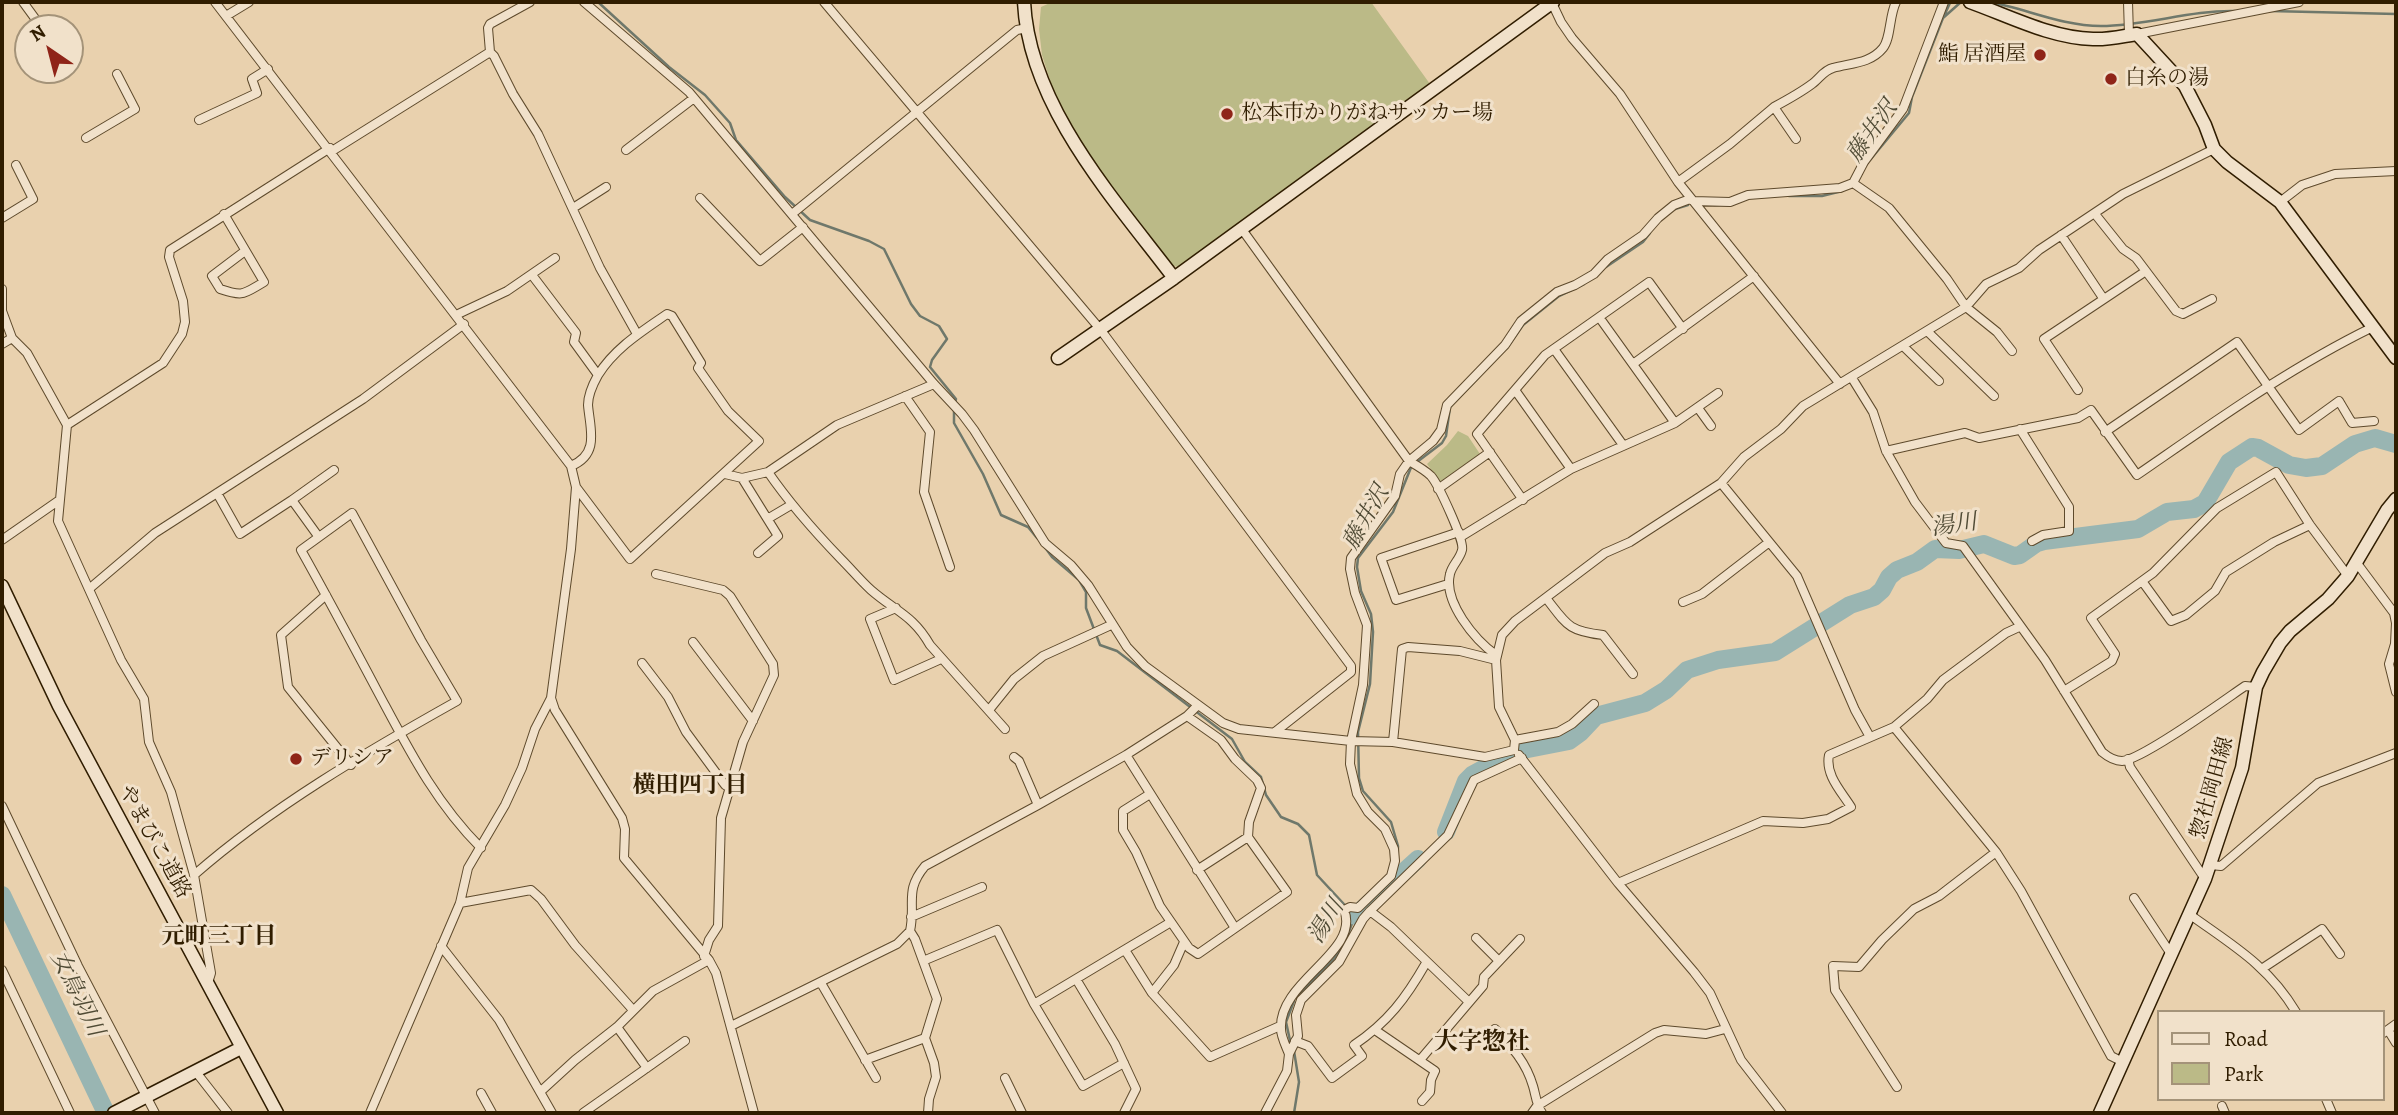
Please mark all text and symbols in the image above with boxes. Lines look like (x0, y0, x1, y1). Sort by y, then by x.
north arrow (14, 14, 84, 84)
text: N (25, 19, 51, 48)
place label: 鮨 居酒屋 (1938, 42, 2026, 68)
marker: 鮨 居酒屋 (2032, 47, 2048, 63)
place label: 白糸の湯 (2125, 66, 2209, 92)
marker: 白糸の湯 (2103, 71, 2119, 87)
water label: 藤井沢 (1842, 96, 1904, 168)
place label: 松本市かりがねサッカー場 (1241, 101, 1493, 127)
marker: 松本市かりがねサッカー場 (1219, 106, 1235, 122)
water label: 藤井沢 (1338, 481, 1396, 555)
water label: 湯川 (1929, 509, 1979, 543)
street label: 惣社岡田線 (2186, 734, 2240, 842)
place label: デリシア (310, 746, 394, 772)
marker: デリシア (288, 751, 304, 767)
district label: 横田四丁目 (633, 772, 747, 800)
street label: やまびこ道路 (112, 781, 196, 903)
water label: 湯川 (1303, 895, 1351, 949)
district label: 元町三丁目 (162, 923, 276, 951)
water label: 女鳥羽川 (43, 947, 109, 1041)
legend (2156, 1010, 2384, 1101)
text: Road (2224, 1025, 2268, 1053)
district label: 大字惣社 (1434, 1029, 1530, 1057)
text: Park (2224, 1060, 2263, 1088)

